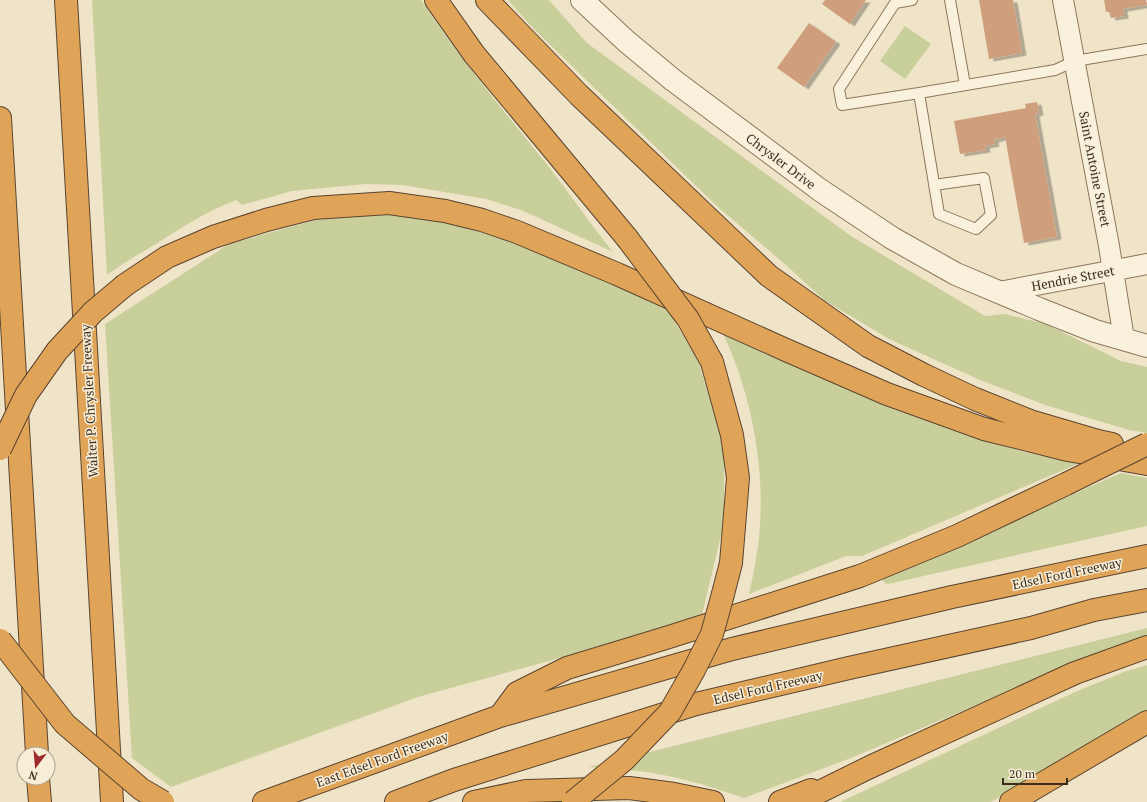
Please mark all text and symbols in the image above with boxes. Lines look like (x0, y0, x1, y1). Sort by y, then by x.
street label: Saint Antoine Street (1075, 110, 1115, 229)
street label: Chrysler Drive (742, 129, 820, 193)
street label: Hendrie Street (1030, 261, 1116, 295)
street label: Walter P. Chrysler Freeway (76, 323, 102, 478)
street label: Edsel Ford Freeway (1011, 553, 1124, 593)
street label: Edsel Ford Freeway (712, 666, 825, 708)
street label: East Edsel Ford Freeway (314, 727, 451, 791)
north arrow (16, 746, 56, 786)
scale bar (1003, 760, 1067, 786)
text: 20 m (1009, 766, 1036, 781)
text: N (27, 768, 39, 783)

